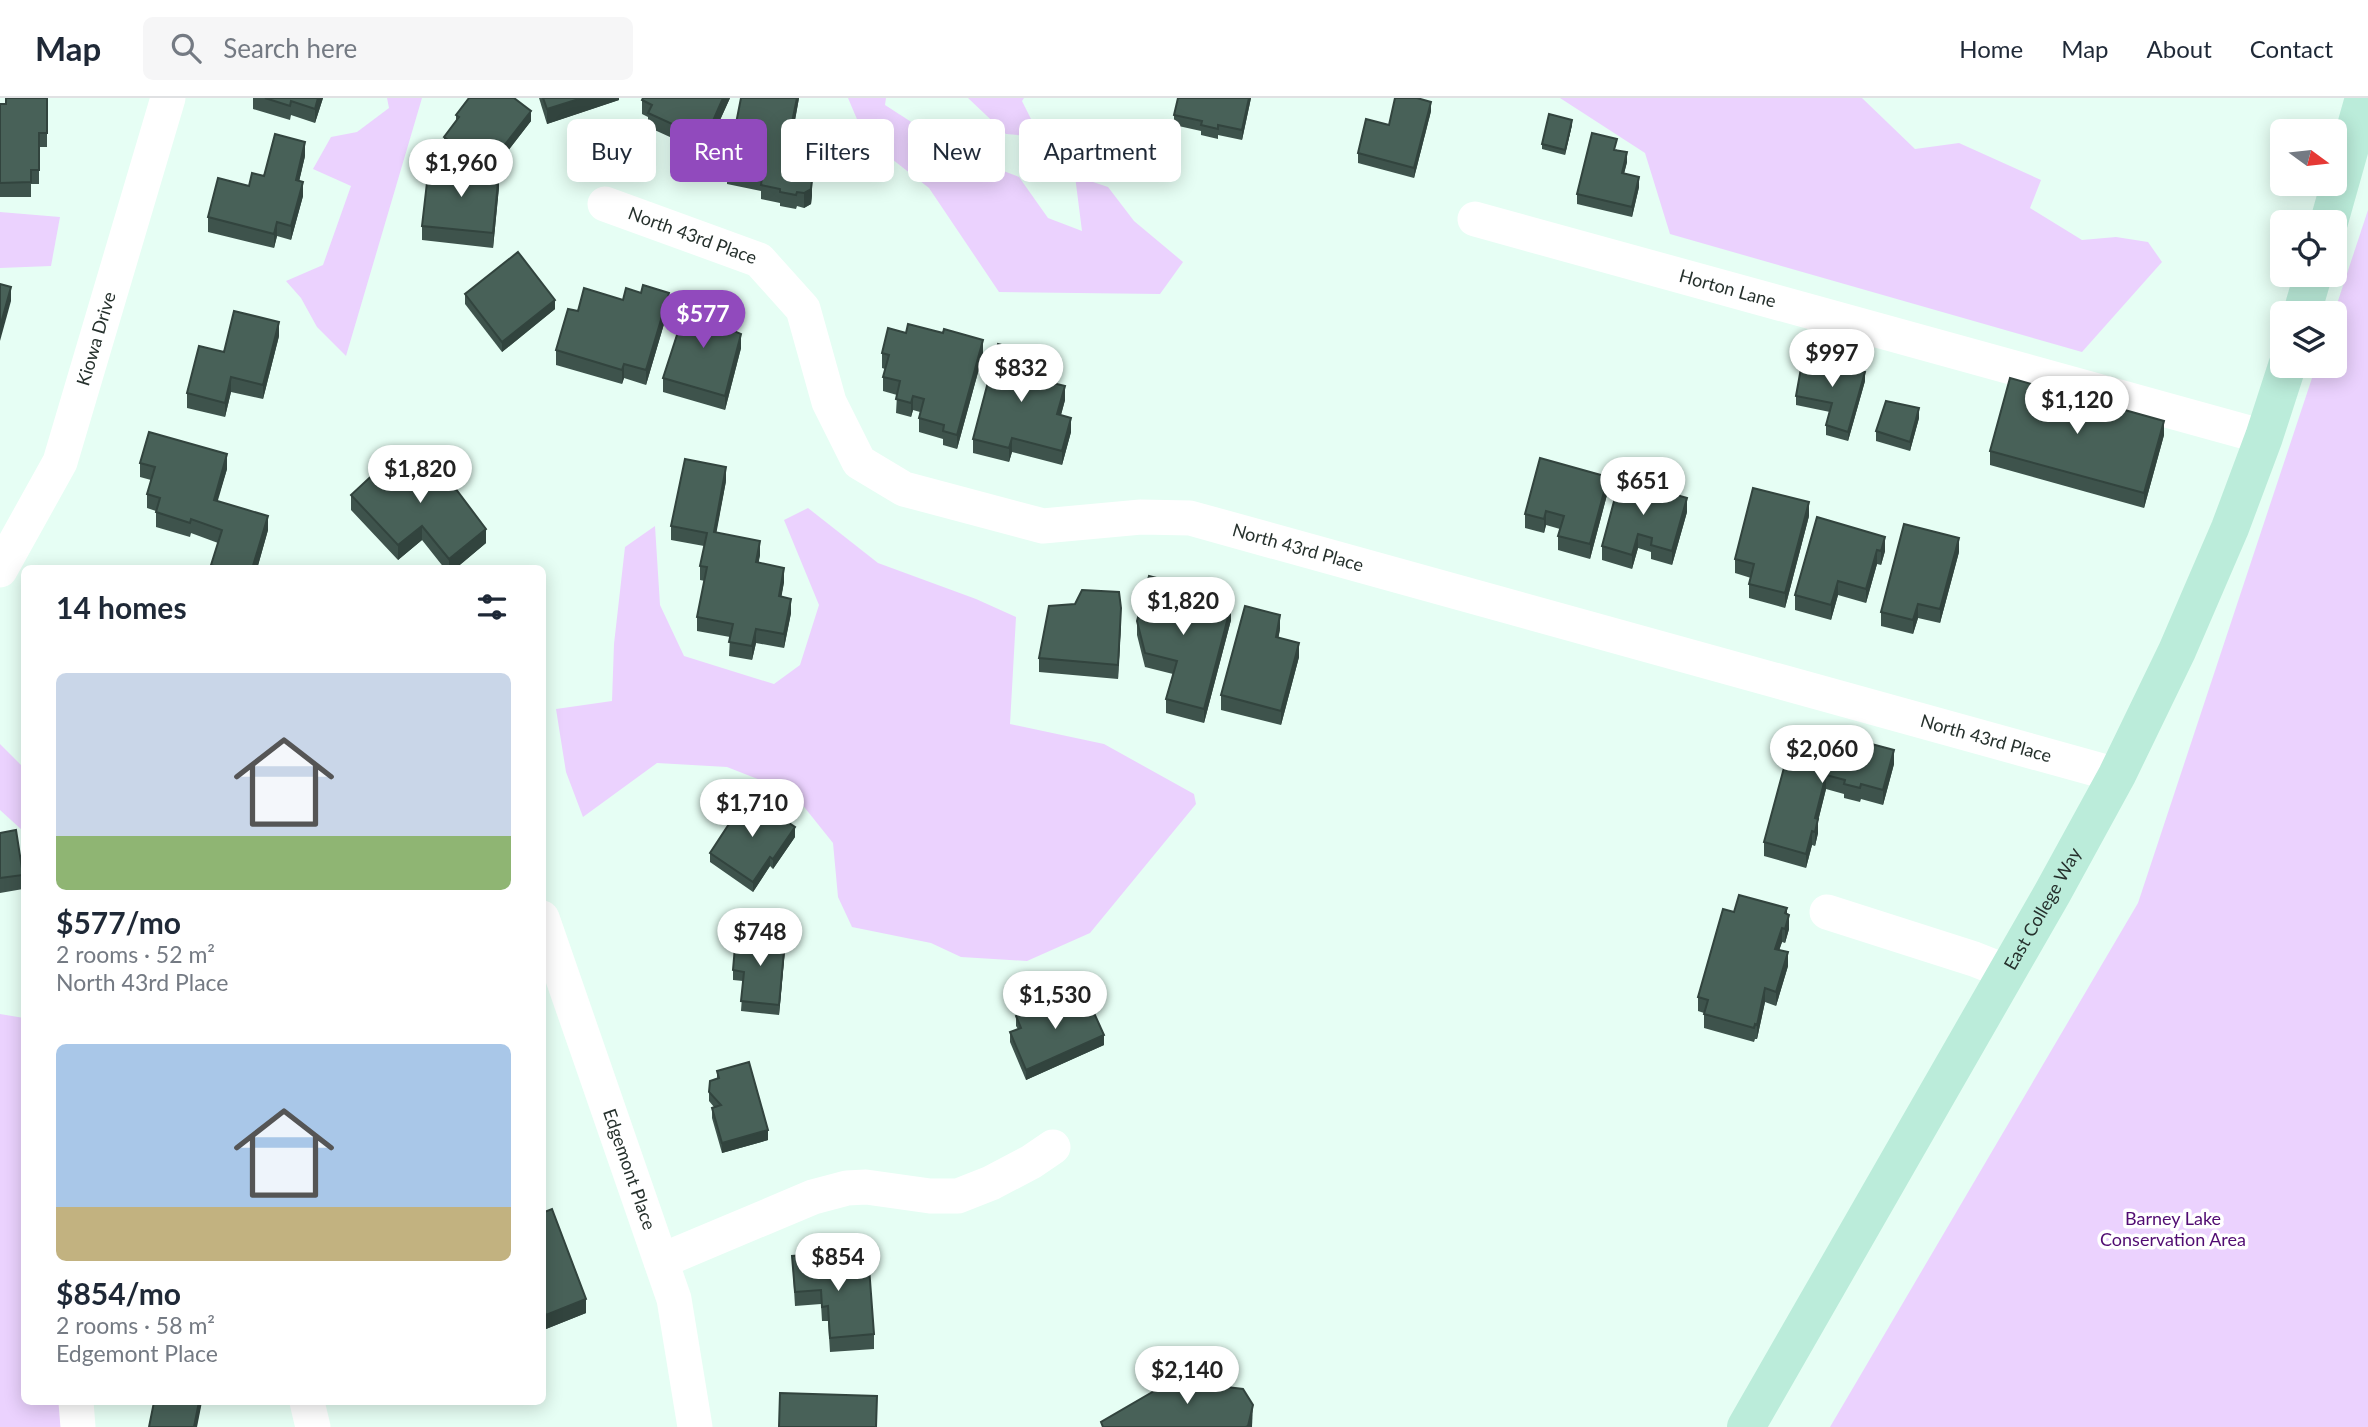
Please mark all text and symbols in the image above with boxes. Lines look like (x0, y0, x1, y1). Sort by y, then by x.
search box (143, 17, 633, 80)
text: Map (35, 28, 101, 68)
icon: search (167, 29, 205, 67)
text: Search here (223, 32, 357, 64)
text: Home (1959, 34, 2023, 63)
text: Map (2061, 34, 2109, 63)
text: About (2147, 34, 2212, 63)
text: Contact (2250, 34, 2333, 63)
chip: Buy (567, 119, 656, 182)
chip: Rent (670, 119, 767, 182)
chip: Filters (781, 119, 894, 182)
chip: New (908, 119, 1005, 182)
chip: Apartment (1019, 119, 1181, 182)
north arrow (2270, 119, 2347, 196)
map controls (2270, 119, 2347, 378)
pin: $1,960 (404, 140, 518, 199)
text: $1,960 (425, 148, 497, 176)
street label: North 43rd Place (626, 201, 760, 268)
button: locate (2270, 210, 2347, 287)
street label: Horton Lane (1677, 264, 1779, 312)
street label: Kiowa Drive (71, 289, 120, 388)
pin: $577 (662, 290, 744, 350)
text: $577 (676, 299, 730, 327)
button: layers (2270, 301, 2347, 378)
pin: $997 (1791, 330, 1873, 389)
text: $997 (1805, 338, 1859, 366)
pin: $832 (980, 344, 1062, 404)
text: $832 (994, 353, 1048, 381)
pin: $1,120 (2020, 376, 2134, 436)
text: $1,120 (2041, 385, 2113, 413)
pin: $1,820 (363, 446, 477, 505)
text: $1,820 (384, 454, 456, 482)
pin: $651 (1602, 458, 1684, 517)
text: $651 (1616, 466, 1670, 494)
street label: North 43rd Place (1230, 518, 1366, 576)
pin: $1,820 (1126, 578, 1240, 637)
text: $1,820 (1147, 586, 1219, 614)
icon: filters (473, 588, 511, 626)
text: 14 homes (56, 589, 187, 625)
street label: North 43rd Place (1918, 709, 2054, 766)
icon: home (221, 719, 347, 845)
pin: $2,060 (1765, 726, 1879, 785)
text: $2,060 (1786, 734, 1858, 762)
pin: $1,710 (695, 780, 809, 839)
text: $1,710 (716, 788, 788, 816)
street label: East College Way (1999, 843, 2085, 974)
text: $577/mo (56, 904, 181, 940)
pin: $748 (719, 908, 801, 968)
text: $748 (733, 917, 787, 945)
text: 2 rooms · 52 m² (56, 940, 215, 968)
text: North 43rd Place (56, 968, 228, 996)
pin: $1,530 (998, 972, 1112, 1031)
text: $1,530 (1019, 980, 1091, 1008)
icon: home (221, 1090, 347, 1216)
street label: Edgemont Place (599, 1106, 661, 1233)
park label: Barney Lake Conservation Area (2100, 1207, 2246, 1250)
pin: $854 (797, 1234, 879, 1293)
text: $854 (811, 1242, 865, 1270)
text: $854/mo (56, 1275, 181, 1311)
text: 2 rooms · 58 m² (56, 1311, 215, 1339)
text: Edgemont Place (56, 1339, 218, 1367)
pin: $2,140 (1130, 1346, 1244, 1406)
text: $2,140 (1151, 1355, 1223, 1383)

